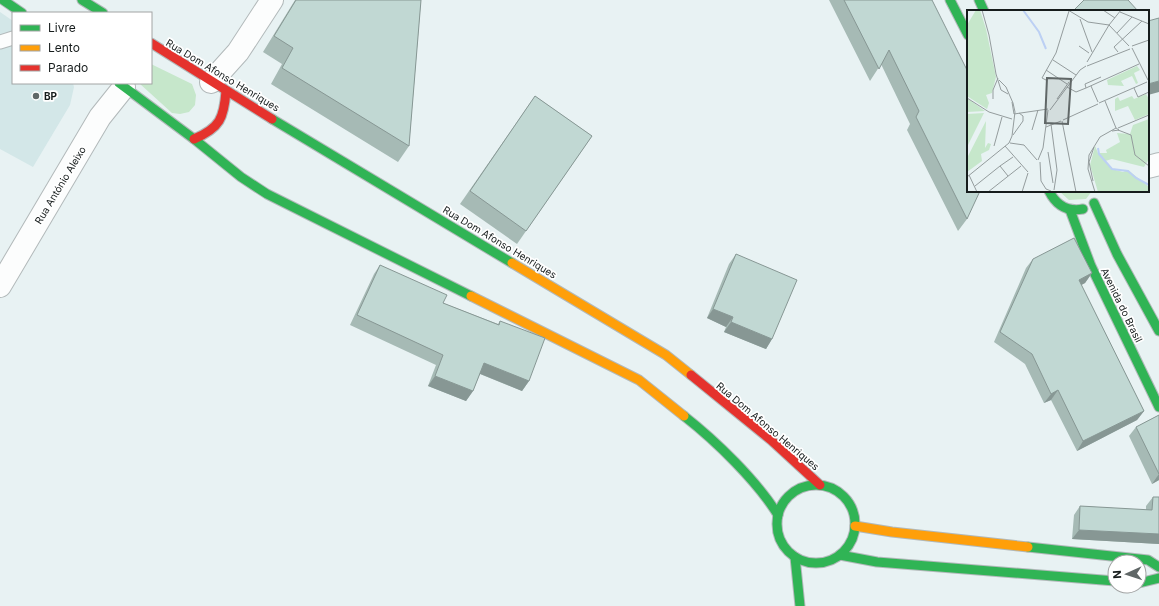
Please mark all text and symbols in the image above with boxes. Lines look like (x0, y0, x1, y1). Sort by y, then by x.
inset map (967, 10, 1149, 192)
legend (12, 12, 152, 84)
text: Livre (48, 20, 76, 35)
street label: Rua Dom Afonso Henriques (164, 36, 282, 114)
text: Lento (48, 40, 80, 55)
text: Parado (48, 60, 88, 75)
place label: BP (44, 90, 58, 102)
marker: BP (31, 91, 41, 101)
street label: Rua António Aleixo (32, 144, 88, 226)
street label: Rua Dom Afonso Henriques (441, 203, 559, 281)
street label: Avenida do Brasil (1099, 266, 1145, 344)
street label: Rua Dom Afonso Henriques (714, 379, 822, 473)
north arrow (1107, 554, 1147, 594)
text: N (1110, 570, 1124, 579)

